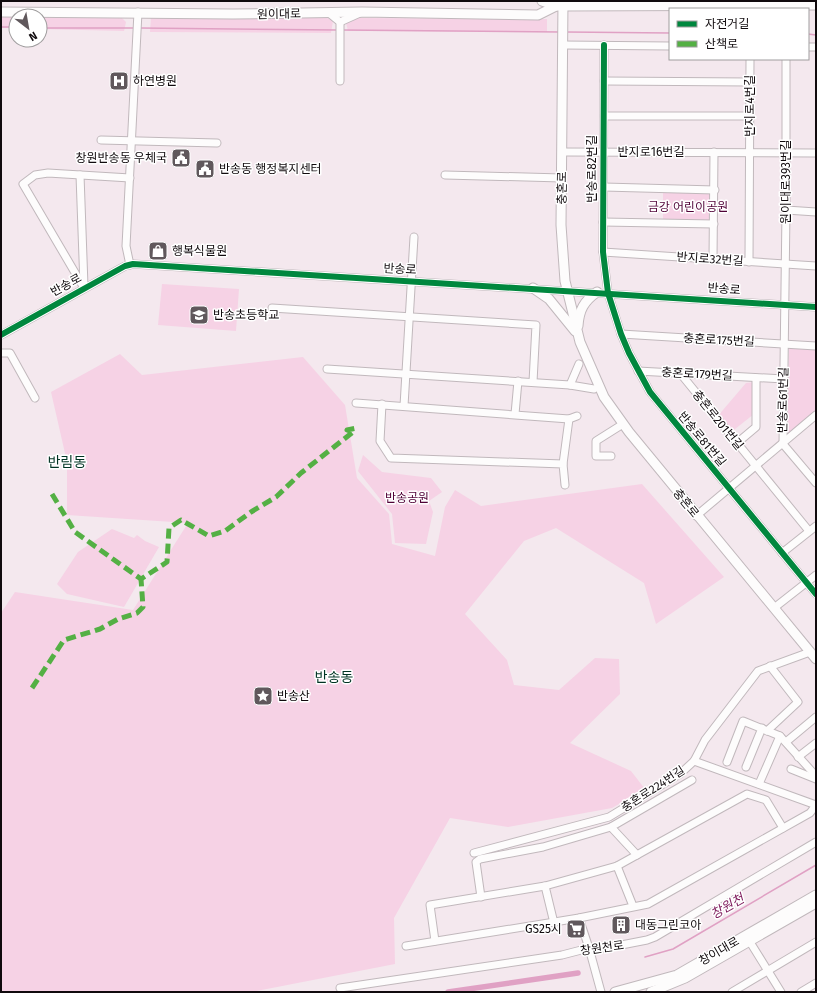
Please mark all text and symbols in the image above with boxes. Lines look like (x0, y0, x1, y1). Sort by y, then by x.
street label: 원이대로 (257, 7, 301, 21)
north arrow (8, 8, 48, 48)
legend (669, 8, 809, 60)
text: 자전거길 (705, 17, 749, 31)
text: N (26, 29, 39, 44)
text: 산책로 (705, 37, 738, 51)
hospital icon: 하연병원 (108, 70, 130, 92)
place label: 하연병원 (133, 74, 177, 88)
street label: 반지로4번길 (743, 75, 757, 137)
street label: 반송로82번길 (585, 135, 599, 203)
street label: 원이대로393번길 (779, 140, 793, 224)
street label: 반지로16번길 (618, 145, 684, 159)
public building icon: 창원반송동 우체국 (170, 147, 192, 169)
place label: 창원반송동 우체국 (75, 151, 167, 165)
public building icon: 반송동 행정복지센터 (194, 158, 216, 180)
place label: 반송동 행정복지센터 (219, 162, 322, 176)
street label: 충혼로 (555, 171, 569, 205)
park label: 금강 어린이공원 (648, 200, 728, 214)
shop icon: 행복식물원 (147, 240, 169, 262)
place label: 행복식물원 (172, 244, 227, 258)
street label: 반지로32번길 (676, 250, 744, 268)
street label: 반송로 (383, 261, 417, 277)
street label: 반송로 (48, 271, 84, 299)
street label: 반송로 (707, 281, 741, 297)
school or university icon: 반송초등학교 (188, 304, 210, 326)
place label: 반송초등학교 (213, 308, 279, 322)
street label: 충혼로175번길 (683, 331, 755, 349)
street label: 충혼로179번길 (661, 365, 733, 383)
street label: 반송로61번길 (775, 367, 791, 433)
street label: 충혼로201번길 (690, 387, 746, 453)
street label: 반송로81번길 (675, 409, 729, 469)
district label: 반림동 (48, 454, 86, 471)
street label: 충혼로 (670, 486, 702, 520)
park label: 반송공원 (385, 491, 429, 505)
district label: 반송동 (315, 669, 353, 686)
place icon: 반송산 (252, 685, 274, 707)
place label: 반송산 (277, 689, 310, 703)
street label: 충혼로224번길 (619, 763, 687, 815)
water label: 창원천 (708, 890, 747, 922)
building icon: 대동그린코아 (610, 914, 632, 936)
supermarket icon: GS25시 (565, 918, 587, 940)
place label: 대동그린코아 (635, 918, 701, 932)
place label: GS25시 (525, 922, 562, 936)
street label: 창이대로 (696, 934, 742, 968)
street label: 창원천로 (579, 938, 625, 958)

